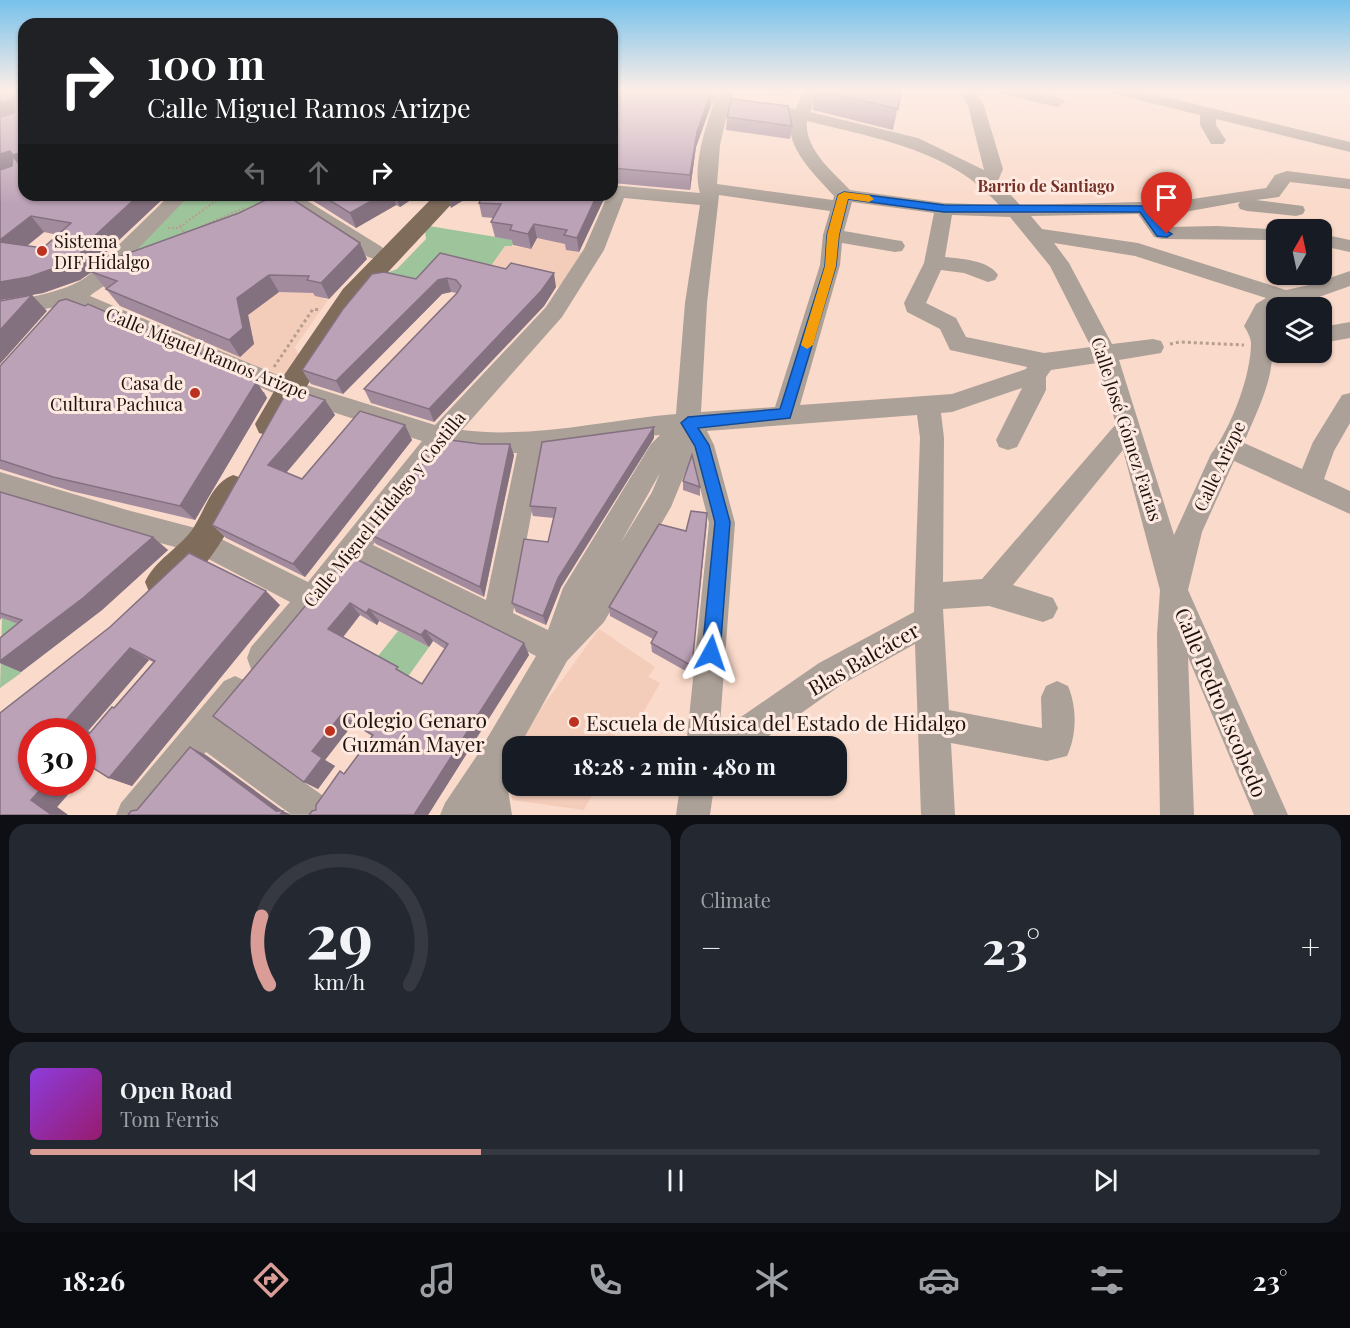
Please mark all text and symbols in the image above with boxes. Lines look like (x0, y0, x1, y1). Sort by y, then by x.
text: 100 m (147, 35, 265, 91)
icon: right (48, 42, 126, 120)
text: Calle Miguel Ramos Arizpe (147, 89, 471, 125)
icon: left (239, 156, 272, 189)
icon: ahead (302, 156, 335, 189)
icon: right (365, 156, 398, 189)
pin (1141, 172, 1192, 234)
district label: Barrio de Santiago (977, 175, 1115, 196)
icon: arrive (1150, 181, 1183, 214)
north arrow (1266, 219, 1332, 285)
map controls (1266, 219, 1332, 363)
place label: Sistema DIF Hidalgo (54, 229, 150, 274)
marker: Sistema DIF Hidalgo (35, 244, 49, 258)
button: layers (1266, 297, 1332, 363)
street label: Calle Miguel Ramos Arizpe (102, 301, 312, 405)
street label: Calle José Gómez Farías (1086, 334, 1168, 524)
place label: Casa de Cultura Pachuca (50, 371, 183, 416)
marker: Casa de Cultura Pachuca (188, 386, 202, 400)
street label: Calle Miguel Hidalgo y Costilla (297, 406, 471, 612)
street label: Calle Arizpe (1188, 417, 1250, 515)
street label: Calle Pedro Escobedo (1169, 603, 1275, 801)
street label: Blas Balcácer (802, 615, 924, 701)
position arrow (679, 621, 743, 685)
place label: Colegio Genaro Guzmán Mayer (342, 705, 487, 757)
place label: Escuela de Música del Estado de Hidalgo (586, 708, 966, 736)
marker: Escuela de Música del Estado de Hidalgo (567, 715, 581, 729)
speed limit sign: 30 (18, 718, 96, 796)
marker: Colegio Genaro Guzmán Mayer (323, 724, 337, 738)
text: 18:28 · 2 min · 480 m (573, 751, 776, 781)
text: Climate (701, 886, 771, 913)
text: 29 (306, 891, 373, 975)
text: 23° (982, 916, 1040, 976)
text: − (701, 924, 722, 968)
text: + (1301, 924, 1320, 968)
text: km/h (314, 968, 366, 996)
text: Open Road (120, 1075, 232, 1105)
text: Tom Ferris (120, 1105, 219, 1132)
icon: previous (229, 1164, 262, 1197)
icon: pause (659, 1164, 692, 1197)
icon: next (1089, 1164, 1122, 1197)
icon: directions (250, 1259, 292, 1301)
icon: music (417, 1259, 459, 1301)
icon: phone (584, 1259, 626, 1301)
icon: climate (751, 1259, 793, 1301)
icon: car (918, 1259, 960, 1301)
icon: filters (1086, 1259, 1128, 1301)
text: 18:26 (63, 1262, 125, 1298)
text: 23° (1253, 1262, 1287, 1298)

